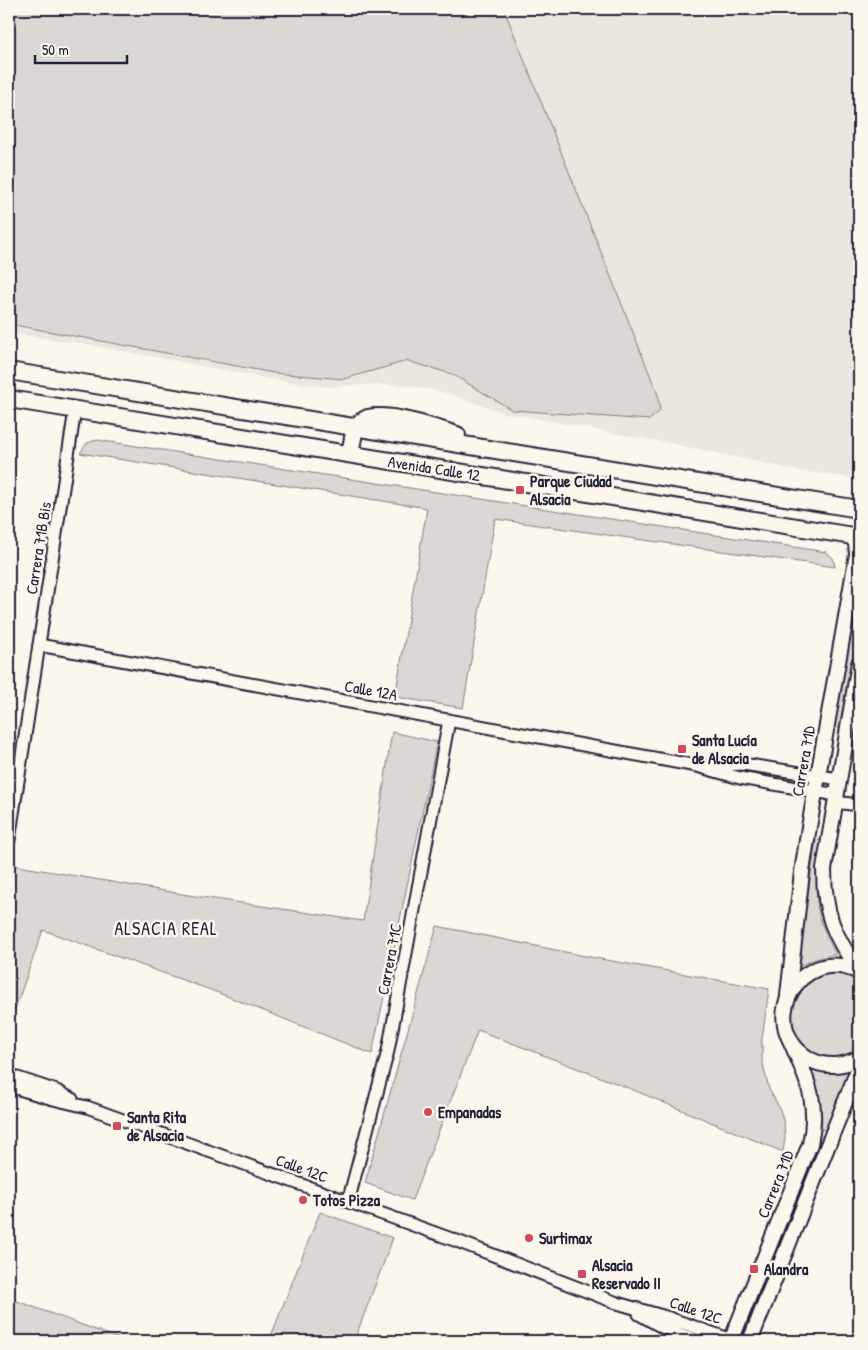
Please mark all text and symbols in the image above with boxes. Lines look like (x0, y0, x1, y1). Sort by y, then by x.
scale bar (35, 32, 128, 64)
text: 50 m (42, 39, 69, 60)
street label: Avenida Calle 12 (386, 450, 482, 486)
place label: Parque Ciudad Alsacia (530, 470, 612, 510)
marker: Parque Ciudad Alsacia (514, 484, 526, 496)
street label: Carrera 71B Bis (20, 500, 56, 596)
street label: Calle 12A (343, 675, 399, 705)
street label: Carrera 71D (786, 724, 820, 798)
place label: Santa Lucía de Alsacia (692, 729, 757, 769)
marker: Santa Lucía de Alsacia (676, 743, 688, 755)
district label: ALSACIA REAL (114, 916, 218, 941)
street label: Carrera 71C (371, 921, 407, 997)
place label: Empanadas (438, 1101, 502, 1124)
place label: Santa Rita de Alsacia (127, 1106, 187, 1146)
marker: Empanadas (422, 1106, 434, 1118)
marker: Santa Rita de Alsacia (111, 1120, 123, 1132)
street label: Carrera 71D (751, 1147, 799, 1221)
street label: Calle 12C (273, 1148, 331, 1188)
place label: Totos Pizza (312, 1189, 381, 1211)
marker: Totos Pizza (297, 1194, 309, 1206)
place label: Surtimax (539, 1227, 592, 1249)
marker: Surtimax (523, 1232, 535, 1244)
place label: Alsacia Reservado II (592, 1254, 661, 1294)
place label: Alandra (764, 1258, 809, 1280)
marker: Alandra (748, 1263, 760, 1275)
marker: Alsacia Reservado II (576, 1268, 588, 1280)
street label: Calle 12C (667, 1291, 725, 1329)

